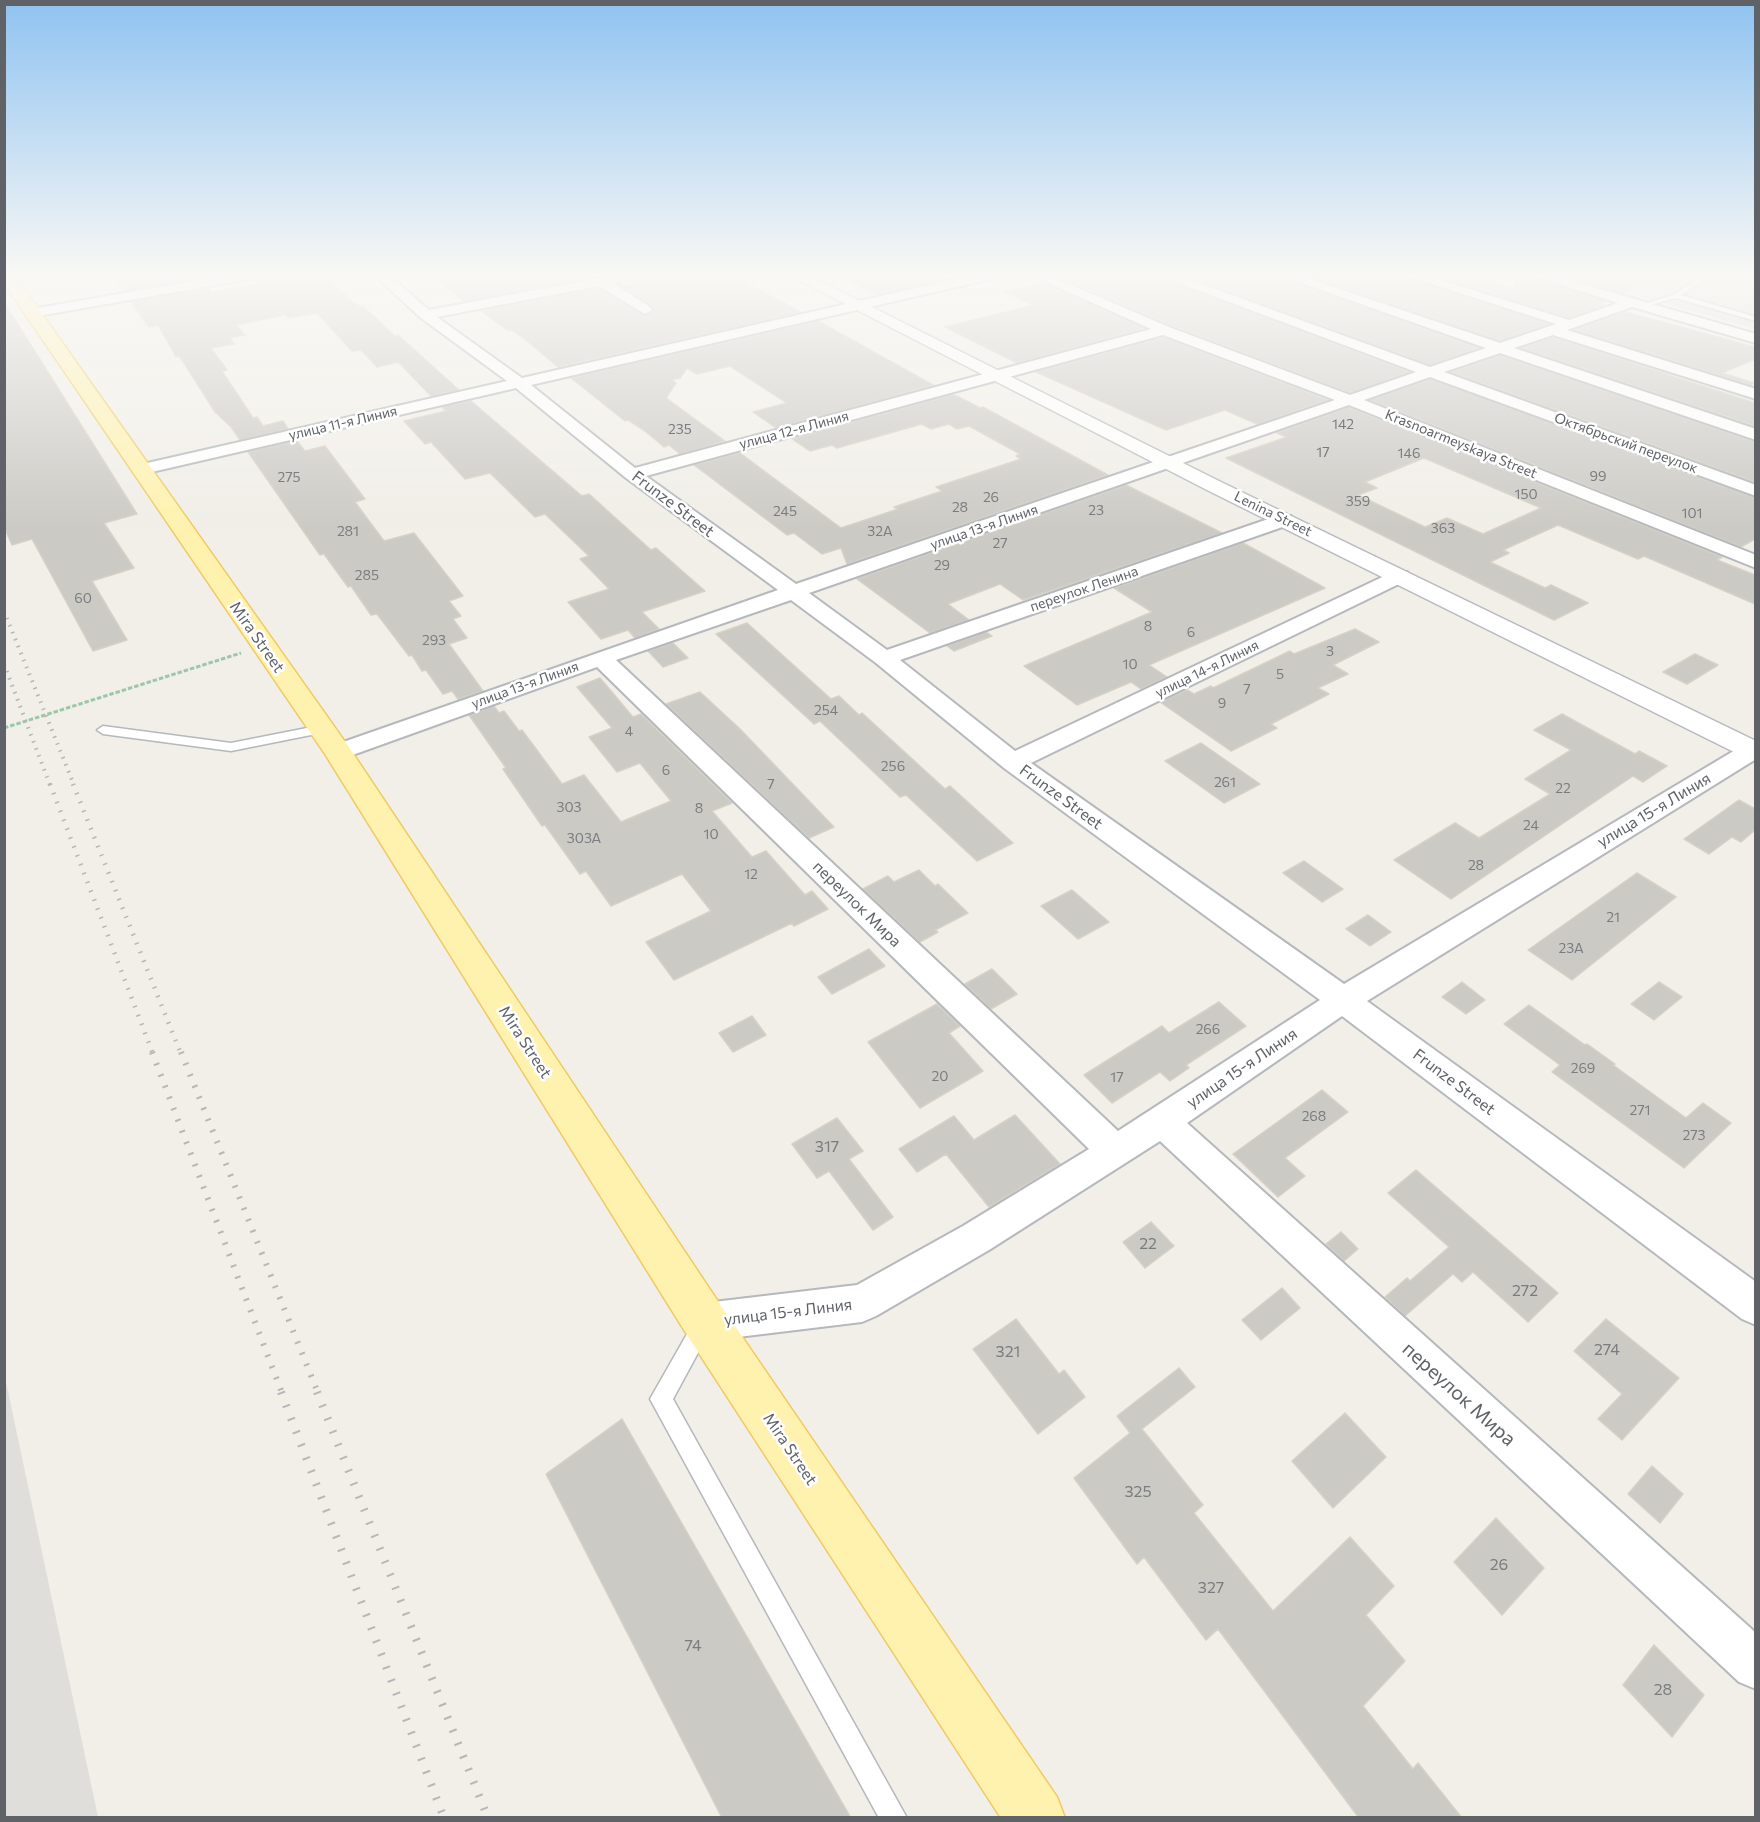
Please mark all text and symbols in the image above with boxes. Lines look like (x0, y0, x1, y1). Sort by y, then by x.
street label: улица 11-я Линия (287, 402, 399, 444)
street label: Krasnoarmeyskaya Street (1383, 406, 1539, 482)
street label: улица 12-я Линия (737, 407, 851, 453)
street label: Октябрьский переулок (1552, 409, 1700, 477)
house number: 142 (1332, 416, 1354, 432)
house number: 235 (668, 421, 692, 437)
house number: 17 (1316, 444, 1330, 460)
house number: 146 (1398, 445, 1420, 461)
street label: Frunze Street (628, 467, 718, 541)
house number: 99 (1590, 468, 1606, 484)
house number: 275 (277, 469, 301, 485)
house number: 150 (1514, 486, 1538, 502)
street label: Lenina Street (1231, 488, 1315, 540)
house number: 26 (983, 489, 999, 505)
house number: 359 (1346, 493, 1370, 509)
house number: 28 (952, 499, 968, 515)
street label: улица 13-я Линия (928, 501, 1040, 553)
house number: 23 (1088, 502, 1104, 518)
house number: 245 (773, 503, 797, 519)
house number: 101 (1681, 505, 1703, 521)
house number: 363 (1431, 520, 1455, 536)
house number: 281 (337, 523, 359, 539)
house number: 32А (867, 523, 893, 539)
house number: 27 (992, 535, 1008, 551)
house number: 29 (934, 557, 950, 573)
street label: переулок Ленина (1028, 563, 1140, 615)
house number: 285 (355, 567, 379, 583)
house number: 60 (74, 590, 92, 606)
street label: Mira Street (226, 598, 288, 676)
house number: 8 (1144, 618, 1152, 634)
house number: 6 (1187, 624, 1195, 640)
house number: 293 (422, 632, 446, 648)
street label: улица 14-я Линия (1152, 637, 1262, 701)
house number: 3 (1326, 643, 1334, 659)
house number: 10 (1122, 656, 1138, 672)
street label: улица 13-я Линия (469, 658, 581, 712)
house number: 5 (1276, 666, 1284, 682)
house number: 7 (1243, 681, 1251, 697)
house number: 9 (1218, 695, 1226, 711)
house number: 254 (814, 702, 838, 718)
house number: 4 (625, 723, 633, 739)
house number: 256 (881, 758, 905, 774)
street label: Frunze Street (1016, 760, 1106, 834)
house number: 6 (662, 762, 670, 778)
street label: улица 15-я Линия (1594, 769, 1714, 851)
house number: 261 (1214, 774, 1236, 790)
house number: 7 (767, 776, 775, 792)
house number: 22 (1555, 780, 1571, 796)
house number: 303 (556, 799, 582, 815)
house number: 8 (695, 800, 703, 816)
house number: 24 (1523, 817, 1539, 833)
house number: 10 (703, 826, 719, 842)
house number: 303А (567, 830, 601, 846)
street label: переулок Мира (809, 857, 905, 951)
house number: 28 (1468, 857, 1484, 873)
house number: 12 (744, 866, 758, 882)
house number: 21 (1606, 909, 1620, 925)
house number: 23А (1558, 940, 1584, 956)
street label: Mira Street (495, 1002, 555, 1082)
house number: 266 (1196, 1021, 1220, 1037)
street label: улица 15-я Линия (1183, 1024, 1301, 1112)
street label: Frunze Street (1409, 1045, 1499, 1119)
house number: 269 (1571, 1060, 1595, 1076)
house number: 20 (932, 1068, 948, 1084)
house number: 17 (1110, 1069, 1124, 1085)
house number: 271 (1629, 1102, 1651, 1118)
house number: 268 (1302, 1108, 1326, 1124)
house number: 273 (1682, 1127, 1706, 1143)
house number: 317 (815, 1137, 839, 1157)
house number: 22 (1139, 1234, 1157, 1254)
house number: 272 (1512, 1281, 1538, 1301)
street label: улица 15-я Линия (723, 1295, 853, 1329)
street label: переулок Мира (1397, 1337, 1521, 1451)
house number: 274 (1594, 1340, 1620, 1360)
house number: 321 (996, 1342, 1020, 1362)
street label: Mira Street (759, 1410, 821, 1488)
house number: 325 (1124, 1482, 1152, 1502)
house number: 26 (1490, 1555, 1508, 1575)
house number: 327 (1198, 1578, 1224, 1598)
house number: 74 (684, 1636, 702, 1656)
house number: 28 (1654, 1680, 1672, 1700)

